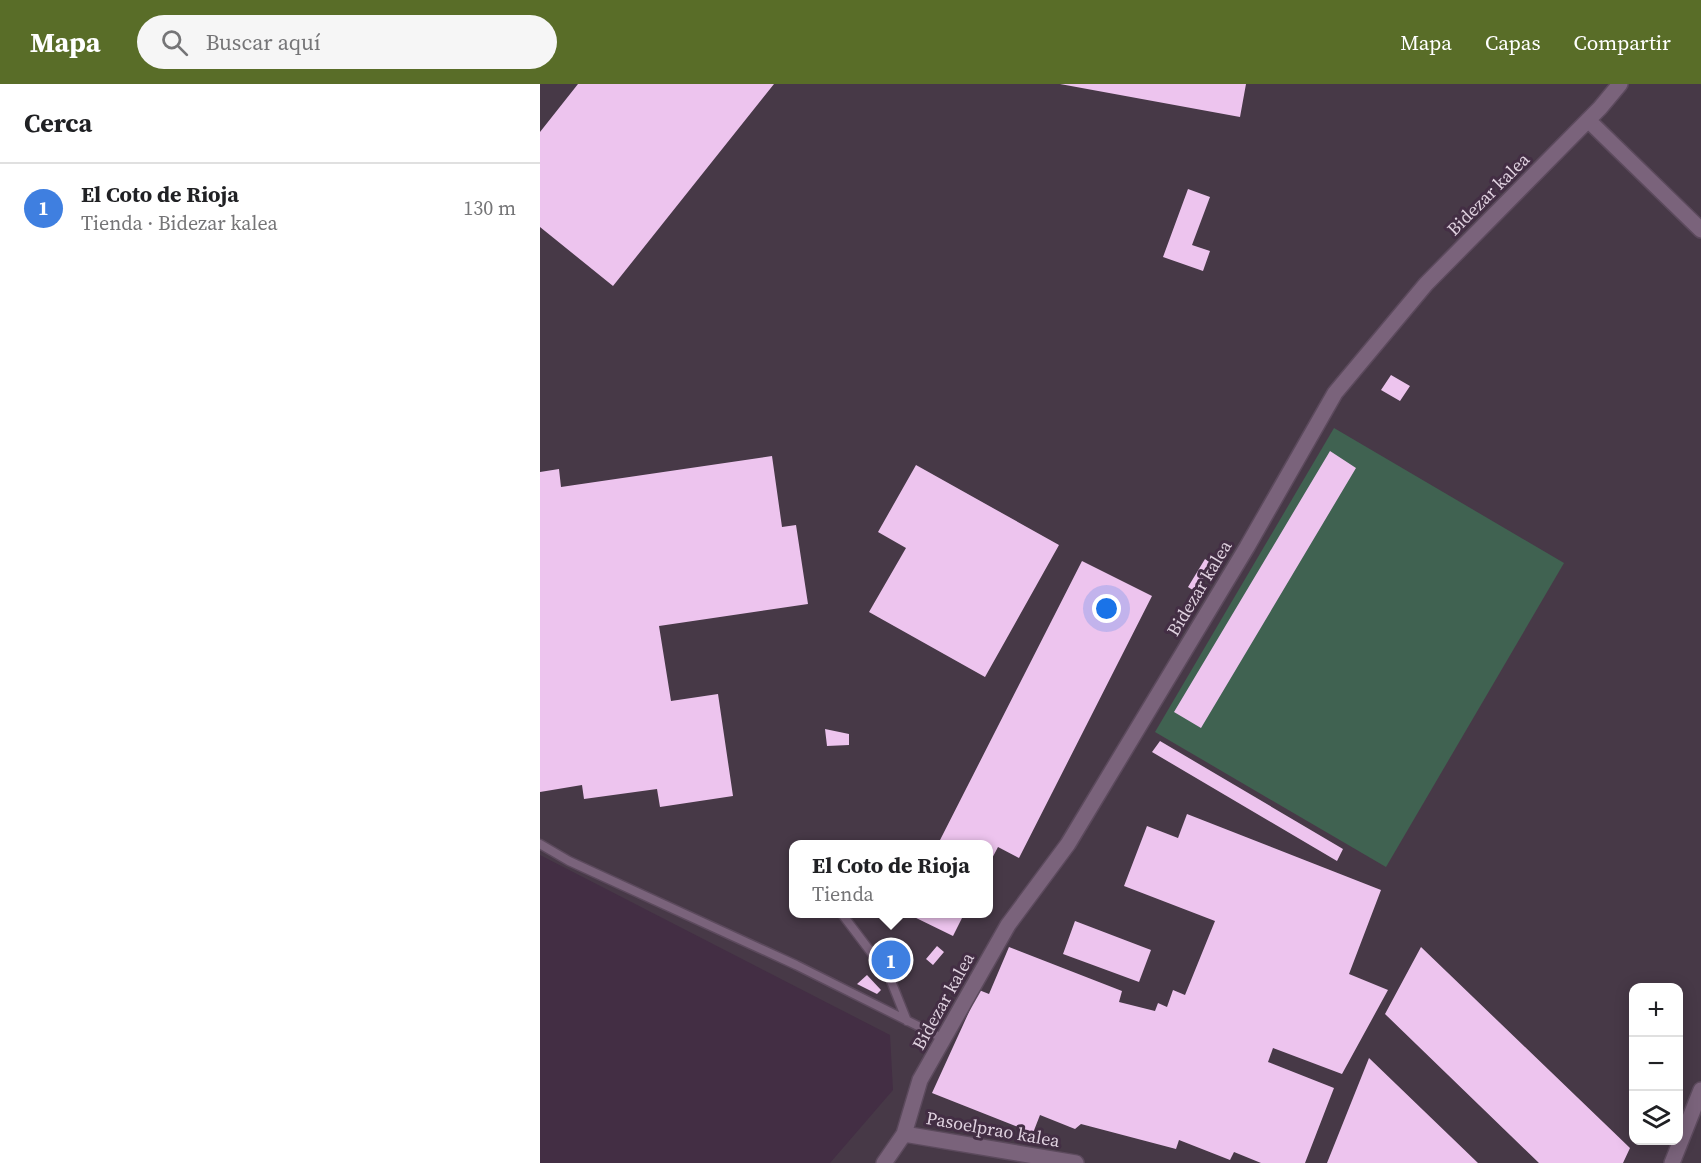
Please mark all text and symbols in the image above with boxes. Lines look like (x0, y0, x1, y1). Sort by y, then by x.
search box (137, 15, 557, 69)
text: Mapa (30, 23, 101, 61)
icon: search (158, 26, 191, 59)
text: Buscar aquí (206, 27, 321, 57)
text: Mapa (1400, 28, 1452, 57)
text: Capas (1485, 28, 1541, 57)
text: Compartir (1574, 28, 1671, 57)
text: Cerca (24, 105, 92, 141)
street label: Bidezar kalea (1441, 146, 1536, 241)
text: El Coto de Rioja (81, 179, 239, 209)
text: 1 (38, 194, 49, 222)
text: 130 m (463, 194, 516, 222)
text: Tienda · Bidezar kalea (81, 209, 278, 237)
street label: Bidezar kalea (1161, 535, 1238, 641)
your location (1092, 594, 1121, 623)
popup (789, 840, 993, 918)
text: El Coto de Rioja (812, 850, 970, 880)
text: Tienda (812, 880, 874, 908)
pin: 1 (872, 938, 910, 982)
street label: Bidezar kalea (906, 947, 980, 1054)
map controls (1629, 983, 1683, 1145)
button: + (1629, 983, 1683, 1037)
button: − (1629, 1037, 1683, 1091)
button: layers (1629, 1091, 1683, 1145)
street label: Pasoelprao kalea (924, 1105, 1063, 1153)

